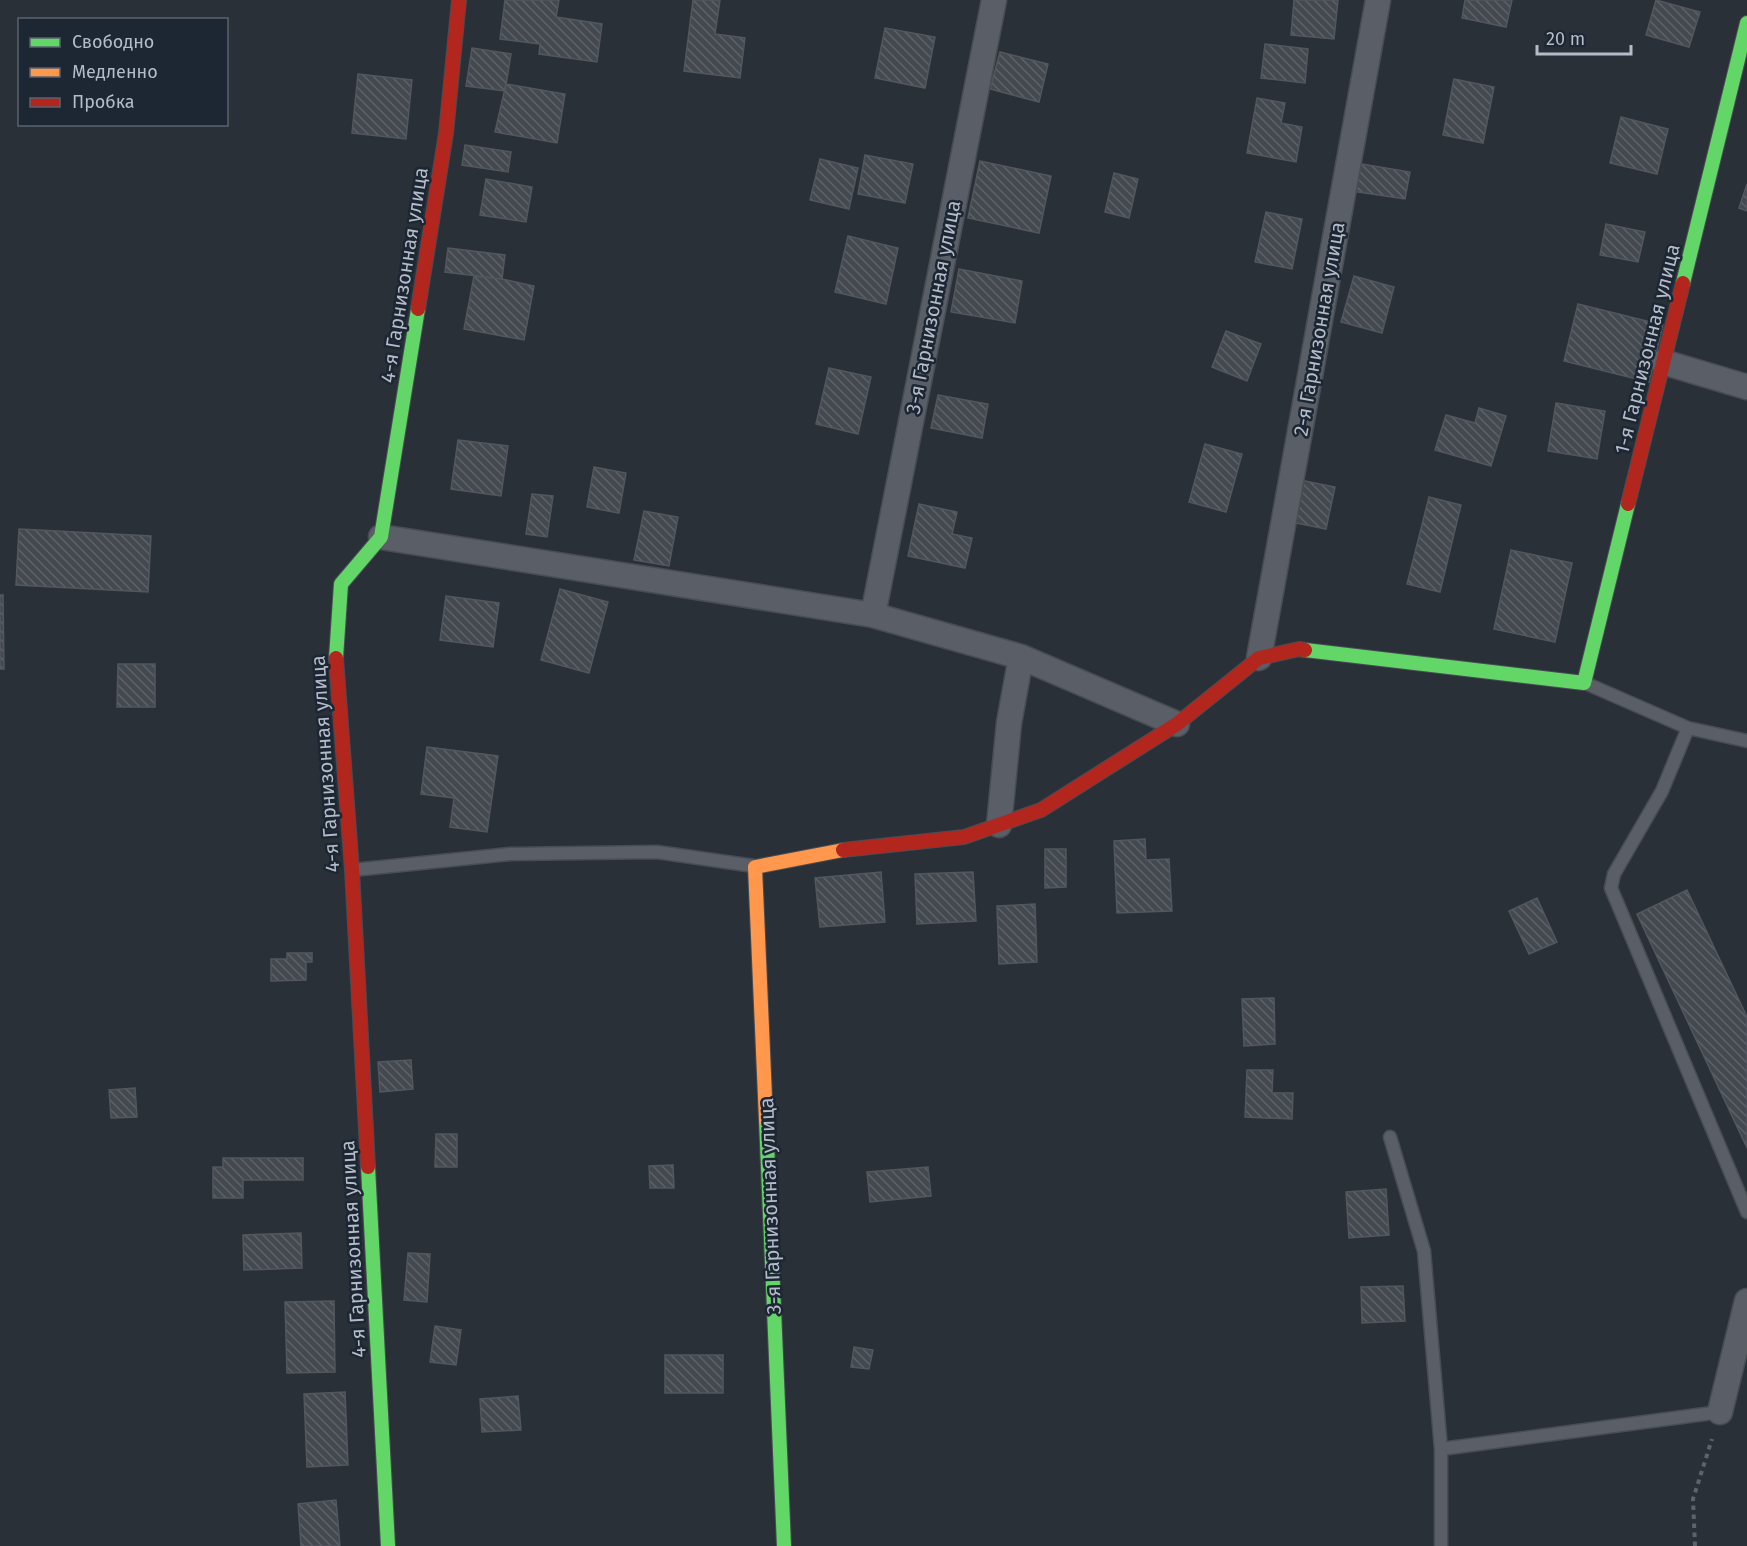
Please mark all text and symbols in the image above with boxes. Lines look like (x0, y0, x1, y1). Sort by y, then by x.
legend (18, 18, 228, 126)
scale bar (1537, 18, 1632, 56)
text: 20 m (1546, 28, 1585, 50)
text: Свободно (72, 31, 154, 53)
text: Медленно (72, 61, 158, 83)
text: Пробка (72, 91, 135, 113)
street label: 4-я Гарнизонная улица (375, 166, 433, 384)
street label: 3-я Гарнизонная улица (901, 198, 965, 416)
street label: 2-я Гарнизонная улица (1288, 220, 1350, 438)
street label: 1-я Гарнизонная улица (1609, 241, 1685, 457)
street label: 4-я Гарнизонная улица (305, 655, 345, 873)
street label: 3-я Гарнизонная улица (754, 1097, 786, 1315)
street label: 4-я Гарнизонная улица (335, 1140, 371, 1358)

